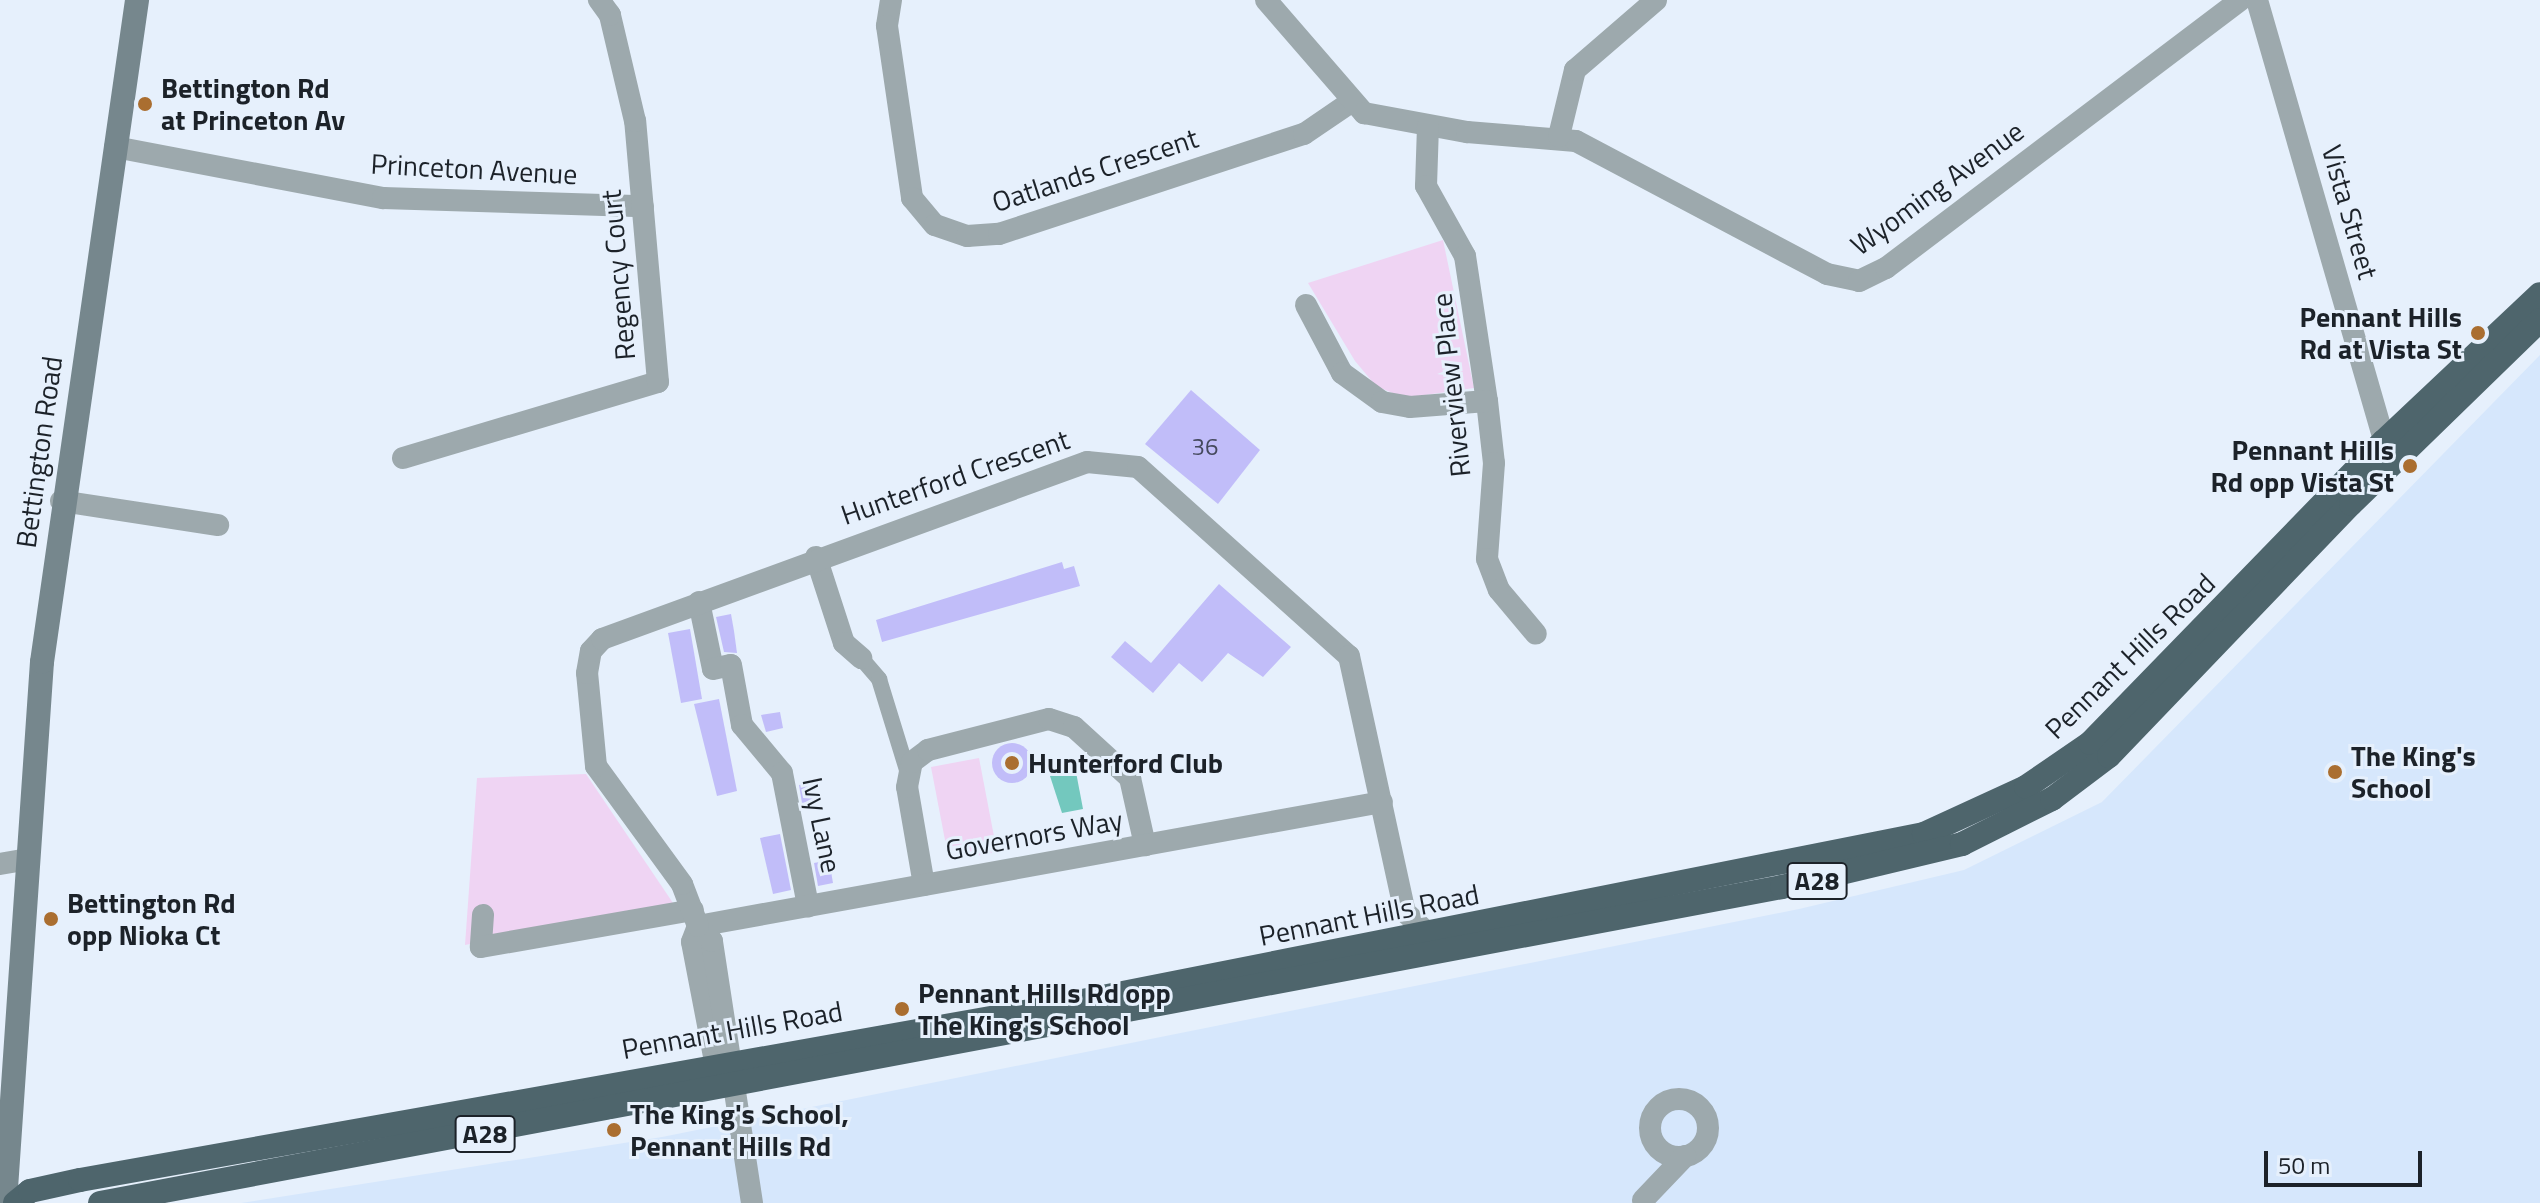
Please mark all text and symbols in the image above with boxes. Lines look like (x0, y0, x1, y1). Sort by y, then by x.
place label: Bettington Rd at Princeton Av (161, 71, 345, 137)
marker: Bettington Rd at Princeton Av (136, 95, 154, 113)
street label: Wyoming Avenue (1844, 114, 2030, 262)
street label: Oatlands Crescent (988, 121, 1202, 219)
street label: Vista Street (2315, 141, 2385, 283)
street label: Princeton Avenue (370, 147, 578, 191)
street label: Regency Court (594, 189, 642, 361)
street label: Riverview Place (1425, 291, 1477, 479)
place label: Pennant Hills Rd at Vista St (2299, 300, 2462, 366)
marker: Pennant Hills Rd at Vista St (2469, 324, 2487, 342)
street label: Bettington Road (9, 354, 69, 550)
street label: Hunterford Crescent (836, 422, 1074, 532)
house number: 36 (1192, 433, 1218, 461)
place label: Pennant Hills Rd opp Vista St (2211, 433, 2394, 499)
marker: Pennant Hills Rd opp Vista St (2401, 457, 2419, 475)
street label: Pennant Hills Road (2038, 566, 2222, 746)
place label: The King's School (2351, 739, 2476, 805)
place label: Hunterford Club (1028, 746, 1223, 780)
marker: Hunterford Club (1003, 754, 1021, 772)
marker: The King's School (2326, 763, 2344, 781)
street label: Ivy Lane (796, 774, 848, 876)
street label: Governors Way (943, 803, 1125, 867)
road number: A28 (1785, 859, 1849, 903)
street label: Pennant Hills Road (1256, 877, 1482, 953)
place label: Bettington Rd opp Nioka Ct (67, 886, 236, 952)
marker: Bettington Rd opp Nioka Ct (42, 910, 60, 928)
place label: Pennant Hills Rd opp The King's School (918, 976, 1171, 1042)
street label: Pennant Hills Road (619, 994, 845, 1066)
marker: Pennant Hills Rd opp The King's School (893, 1000, 911, 1018)
place label: The King's School, Pennant Hills Rd (630, 1097, 849, 1163)
road number: A28 (453, 1112, 517, 1156)
marker: The King's School, Pennant Hills Rd (605, 1121, 623, 1139)
scale bar (2268, 1135, 2426, 1185)
text: 50 m (2278, 1147, 2330, 1183)

